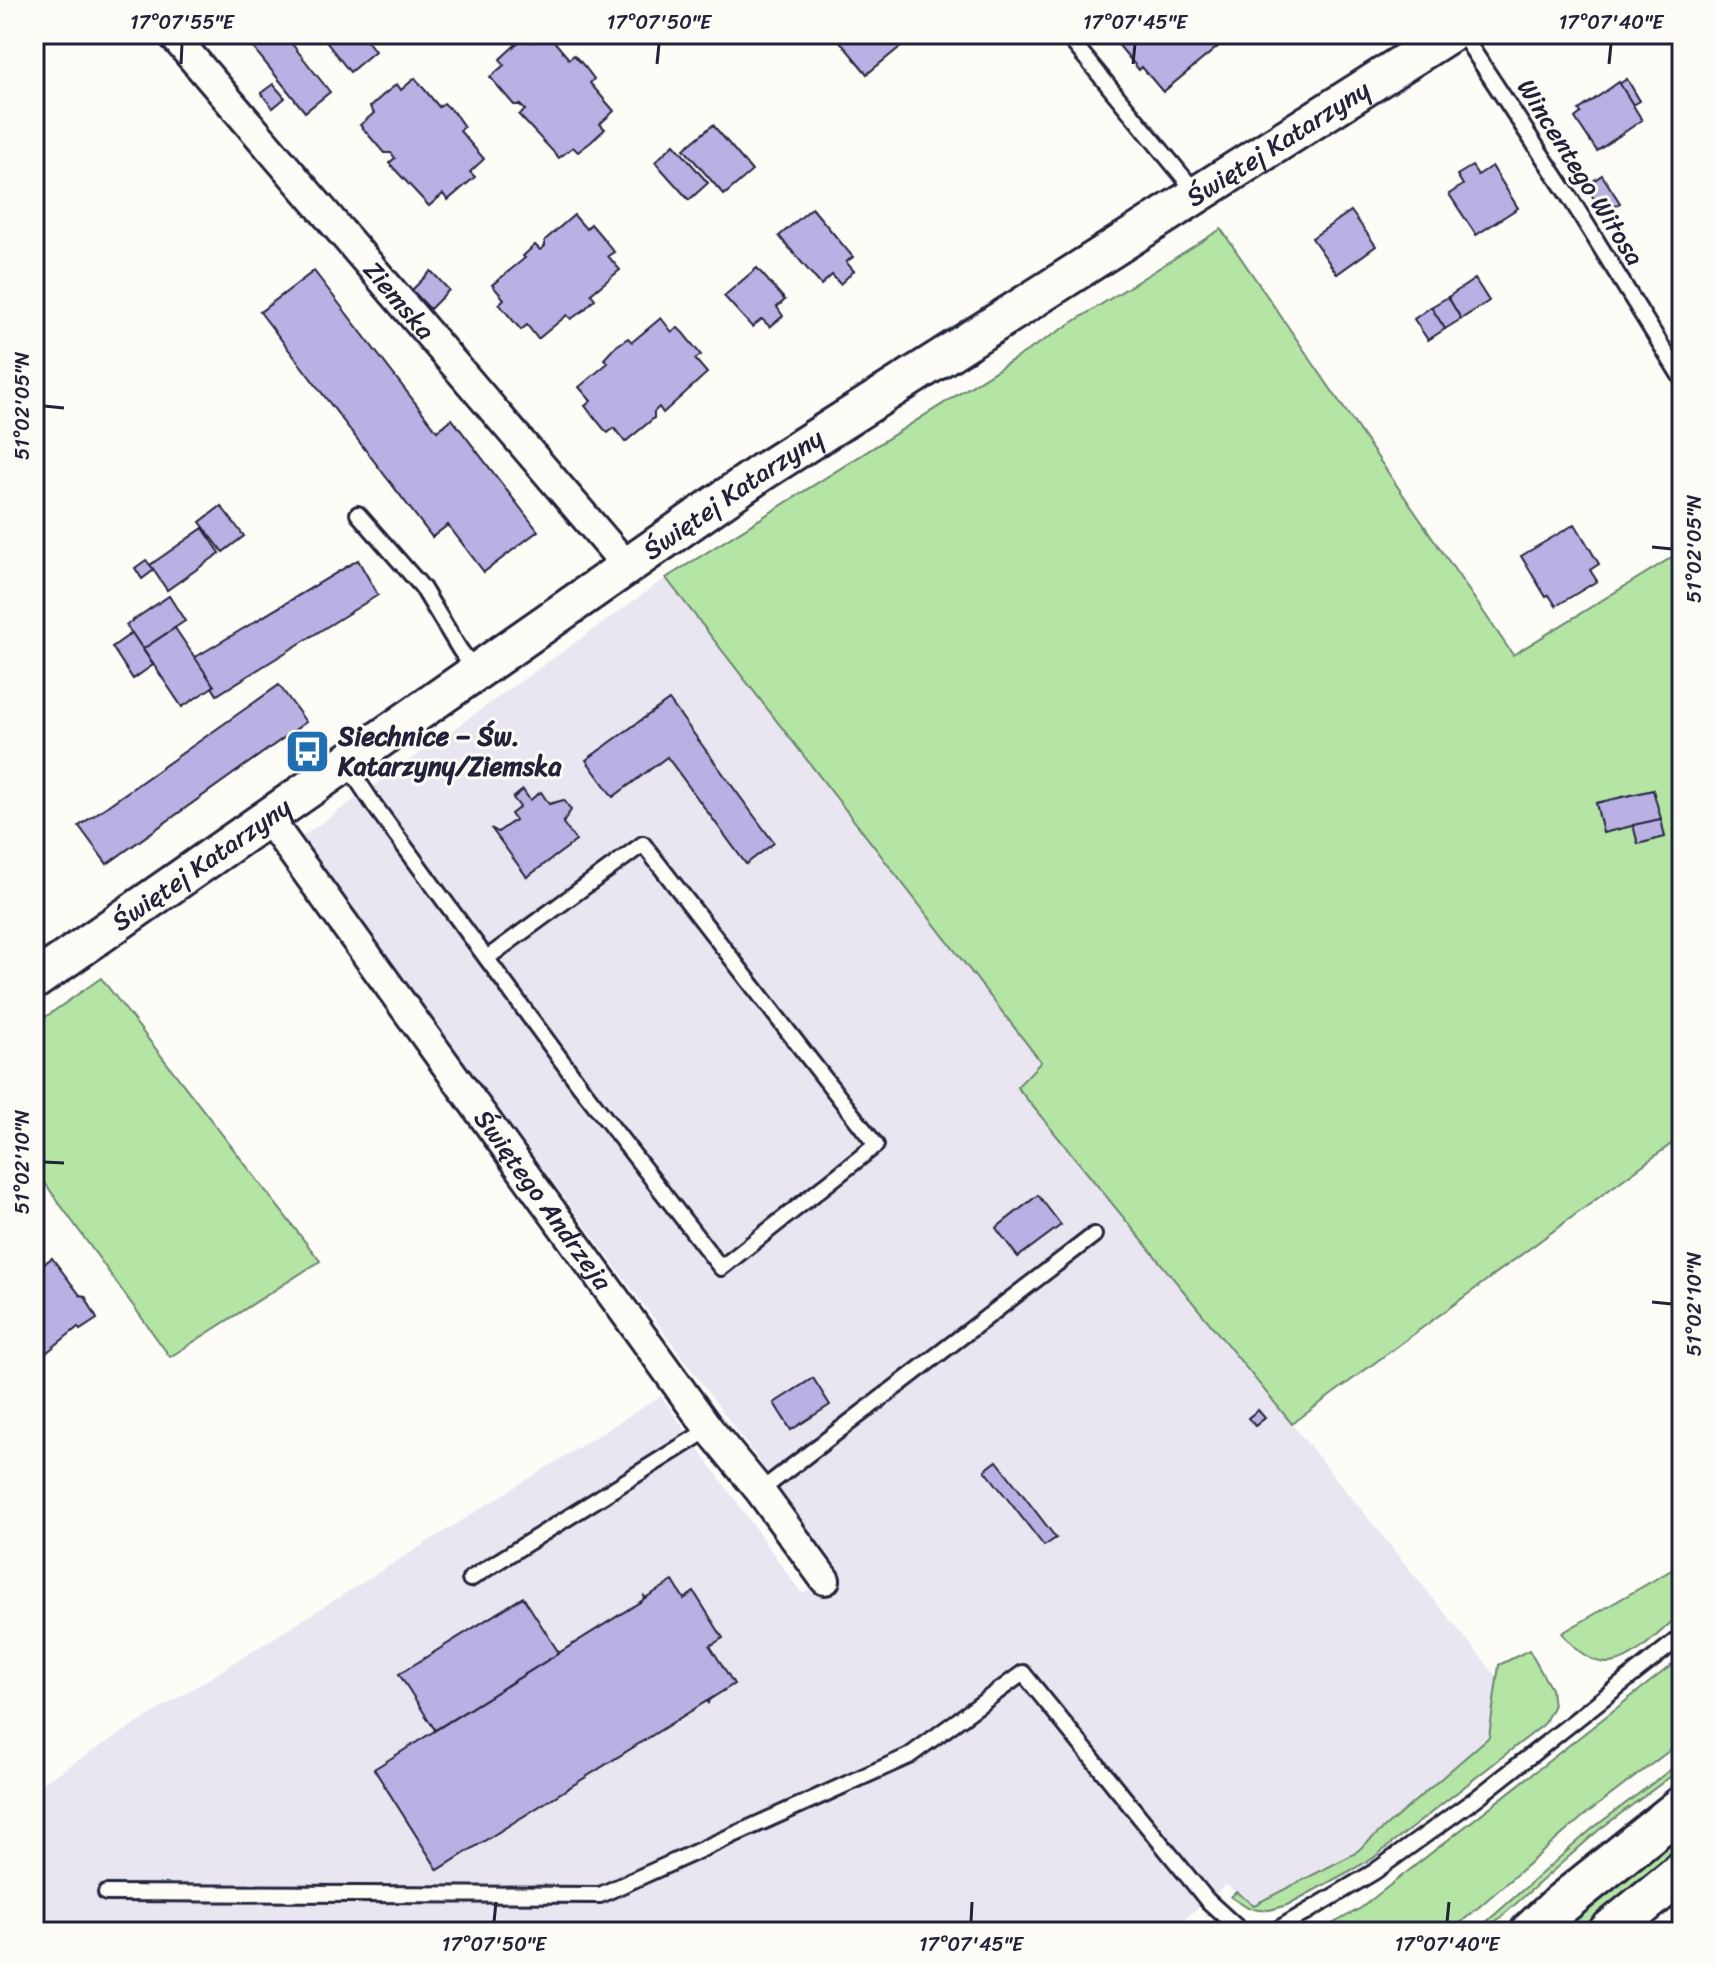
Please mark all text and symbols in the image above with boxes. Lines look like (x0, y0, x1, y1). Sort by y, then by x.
text: 17°07'55"E (130, 5, 236, 40)
text: 17°07'50"E (607, 5, 713, 40)
text: 17°07'45"E (1083, 5, 1189, 40)
text: 17°07'40"E (1559, 5, 1665, 40)
street label: Świętej Katarzyny (1176, 67, 1380, 219)
street label: Wincentego Witosa (1505, 69, 1657, 275)
street label: Ziemska (352, 250, 447, 351)
text: 51°02'05"N (5, 352, 40, 460)
street label: Świętej Katarzyny (633, 415, 833, 572)
text: 51°02'05"N (1677, 495, 1712, 603)
place label: Siechnice – Św. Katarzyny/Ziemska (337, 713, 562, 789)
bus stop icon: Siechnice – Św. Katarzyny/Ziemska (283, 727, 331, 775)
street label: Świętej Katarzyny (101, 784, 301, 943)
street label: Świętego Andrzeja (462, 1099, 626, 1301)
text: 51°02'10"N (5, 1110, 40, 1214)
text: 51°02'10"N (1677, 1252, 1712, 1356)
text: 17°07'50"E (442, 1927, 548, 1962)
text: 17°07'45"E (919, 1927, 1025, 1962)
text: 17°07'40"E (1395, 1927, 1501, 1962)

